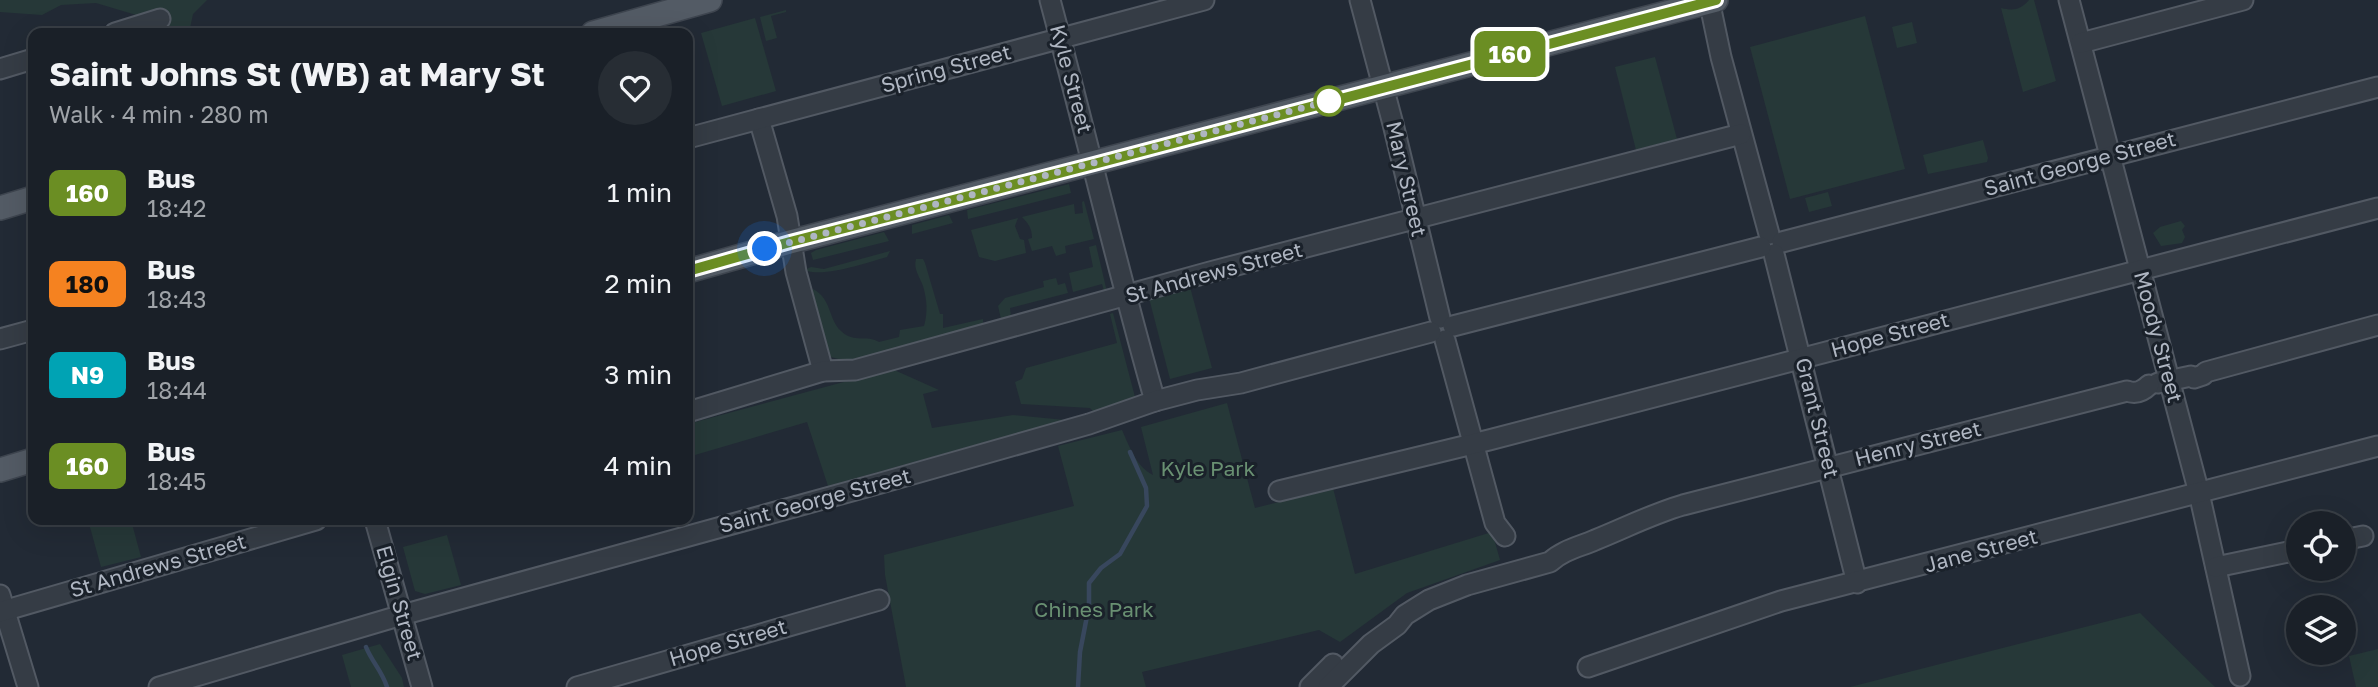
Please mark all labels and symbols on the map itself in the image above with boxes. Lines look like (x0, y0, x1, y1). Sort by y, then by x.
street label: Kyle Street (1045, 22, 1099, 136)
line badge: 160 (1470, 31, 1550, 77)
street label: Spring Street (878, 38, 1014, 98)
unlabelled marker (1314, 86, 1344, 116)
street label: Mary Street (1381, 118, 1433, 239)
street label: Saint George Street (1981, 125, 2178, 201)
your location (747, 231, 782, 266)
street label: St Andrews Street (1122, 236, 1305, 308)
street label: Moody Street (2129, 268, 2189, 405)
street label: Hope Street (1828, 306, 1952, 362)
street label: Grant Street (1790, 355, 1845, 481)
street label: Henry Street (1852, 415, 1984, 471)
park label: Kyle Park (1161, 455, 1256, 481)
street label: Saint George Street (716, 462, 913, 538)
street label: Jane Street (1921, 522, 2040, 578)
street label: St Andrews Street (67, 527, 249, 603)
street label: Elgin Street (371, 542, 429, 663)
park label: Chines Park (1034, 596, 1154, 622)
street label: Hope Street (666, 613, 790, 671)

